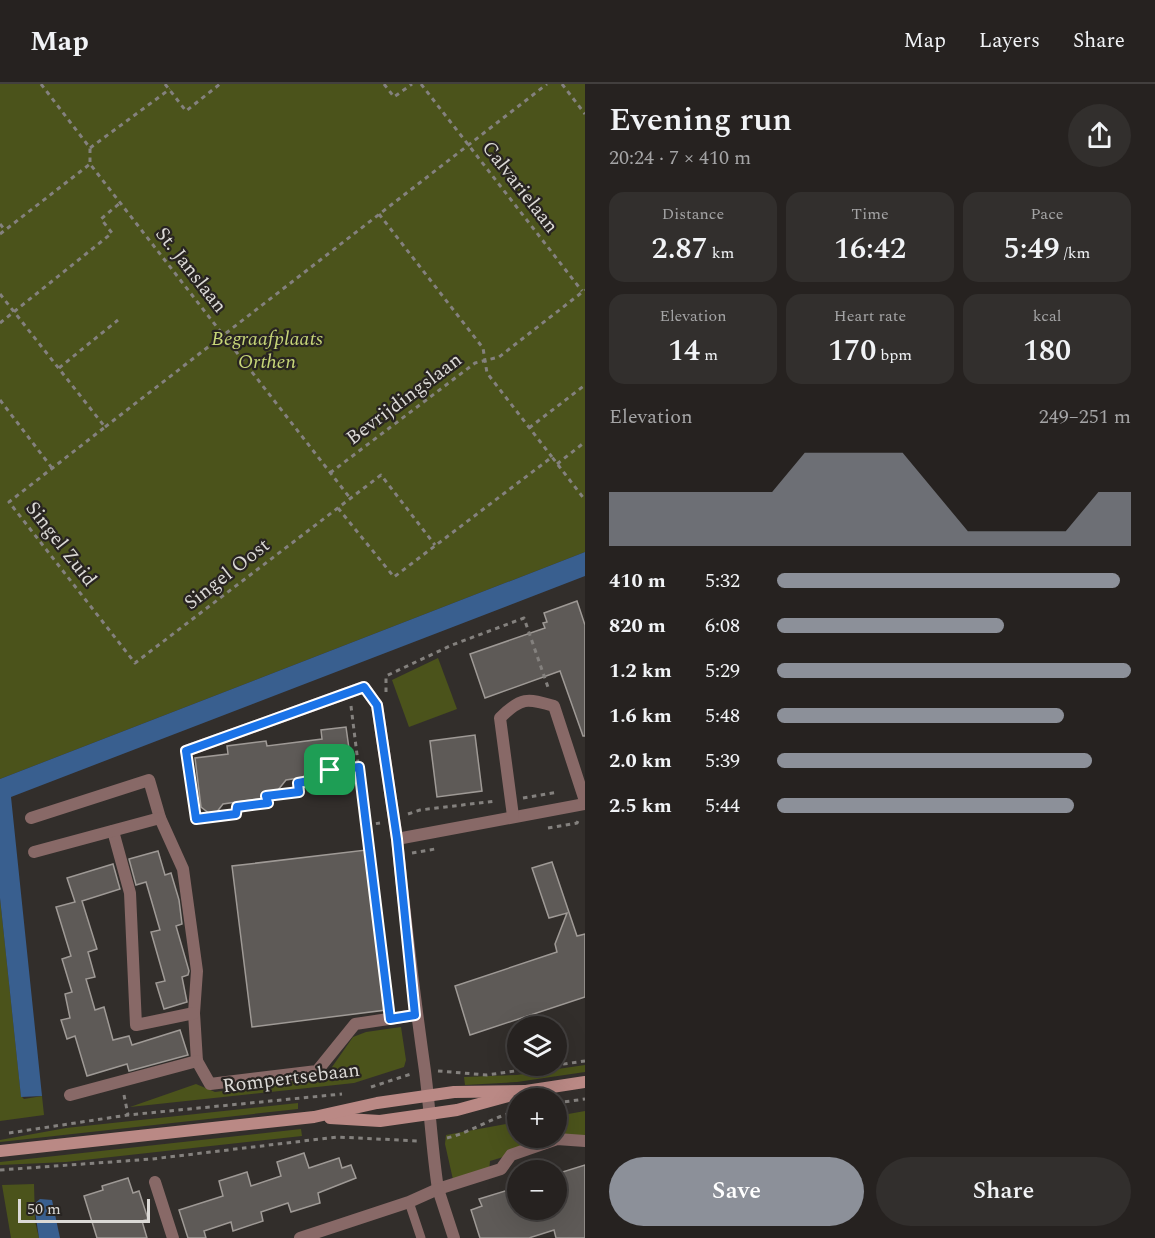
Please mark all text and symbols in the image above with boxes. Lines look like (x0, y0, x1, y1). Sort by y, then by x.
text: Map (30, 20, 89, 63)
text: Map (904, 25, 946, 57)
text: Layers (979, 25, 1040, 57)
text: Share (1073, 25, 1125, 57)
text: Evening run (609, 95, 792, 145)
button: share (1068, 104, 1131, 167)
street label: Calvarielaan (474, 134, 566, 240)
text: 20:24 · 7 × 410 m (609, 143, 751, 173)
text: Distance (662, 202, 724, 226)
text: Time (851, 202, 889, 226)
text: Pace (1030, 202, 1064, 226)
street label: St. Janslaan (148, 220, 234, 320)
text: 2.87 (652, 226, 708, 272)
text: 16:42 (834, 226, 906, 272)
text: 5:49 (1004, 226, 1060, 272)
text: km (708, 241, 734, 265)
text: /km (1060, 241, 1090, 265)
text: Elevation (659, 304, 727, 328)
text: Heart rate (834, 304, 906, 328)
text: kcal (1033, 304, 1061, 328)
park label: Begraafplaats Orthen (211, 324, 323, 377)
text: 14 (668, 328, 700, 374)
text: 170 (828, 328, 876, 374)
text: 180 (1023, 328, 1071, 374)
text: m (700, 343, 718, 367)
text: bpm (876, 343, 912, 367)
street label: Bevrijdingslaan (340, 345, 468, 453)
text: Elevation (609, 402, 693, 432)
text: 249–251 m (1039, 402, 1131, 432)
street label: Singel Zuid (18, 495, 104, 593)
street label: Singel Oost (178, 531, 276, 617)
text: 410 m (609, 566, 666, 596)
text: 5:32 (705, 566, 740, 596)
text: 820 m (609, 611, 666, 641)
text: 6:08 (705, 611, 740, 641)
text: 1.2 km (609, 656, 672, 686)
text: 5:29 (705, 656, 740, 686)
text: 1.6 km (609, 701, 672, 731)
text: 5:48 (705, 701, 740, 731)
pin (304, 744, 355, 795)
text: 2.0 km (609, 746, 672, 776)
text: 5:39 (705, 746, 740, 776)
icon: arrive (313, 753, 346, 786)
text: 2.5 km (609, 791, 672, 821)
text: 5:44 (705, 791, 740, 821)
map controls (507, 1016, 567, 1220)
button: layers (507, 1016, 567, 1076)
street label: Rompertsebaan (221, 1055, 361, 1101)
button: + (507, 1088, 567, 1148)
button: Save (609, 1157, 864, 1226)
button: Share (876, 1157, 1131, 1226)
button: − (507, 1160, 567, 1220)
scale bar (18, 1196, 150, 1224)
text: 50 m (27, 1197, 61, 1221)

